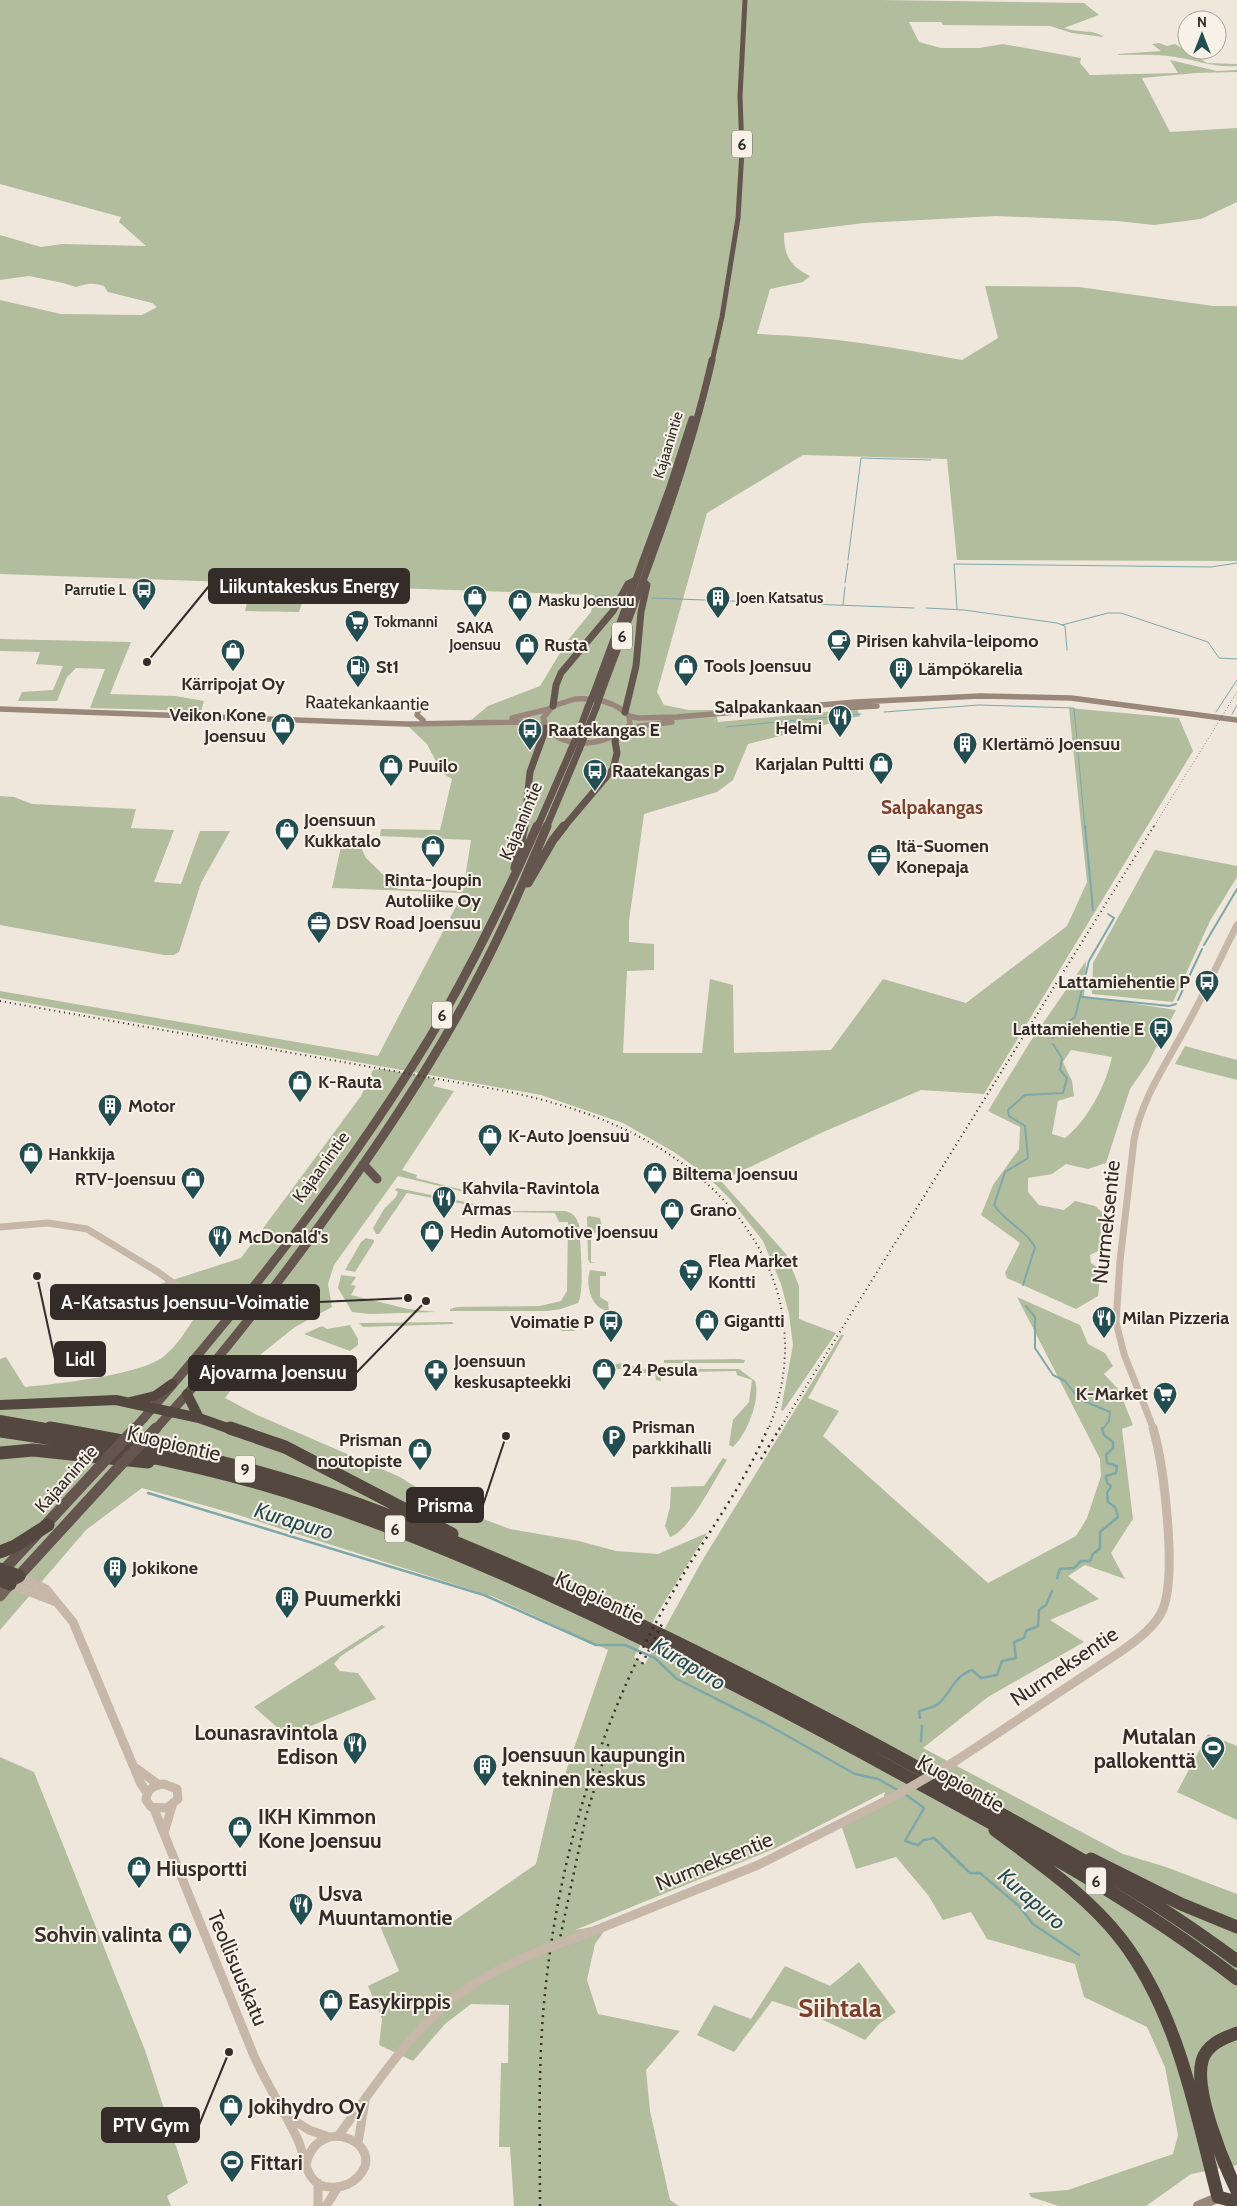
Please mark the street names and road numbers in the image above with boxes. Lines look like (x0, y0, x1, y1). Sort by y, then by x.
road number: 6 (732, 130, 752, 158)
street label: Kajaanintie (649, 409, 687, 481)
road number: 6 (612, 622, 632, 650)
street label: Raatekankaantie (305, 691, 429, 715)
street label: Kajaanintie (495, 779, 547, 863)
road number: 6 (432, 1002, 452, 1028)
street label: Kajaanintie (288, 1127, 354, 1207)
street label: Nurmeksentie (1087, 1159, 1125, 1285)
street label: Kuopiontie (125, 1420, 224, 1466)
street label: Kajaanintie (30, 1441, 102, 1517)
road number: 9 (235, 1456, 255, 1482)
road number: 6 (385, 1516, 405, 1542)
street label: Kuopiontie (551, 1565, 649, 1629)
street label: Nurmeksentie (1006, 1621, 1123, 1711)
street label: Kuopiontie (913, 1749, 1009, 1817)
street label: Nurmeksentie (652, 1826, 776, 1896)
road number: 6 (1086, 1868, 1106, 1894)
street label: Teollisuuskatu (202, 1907, 274, 2029)

